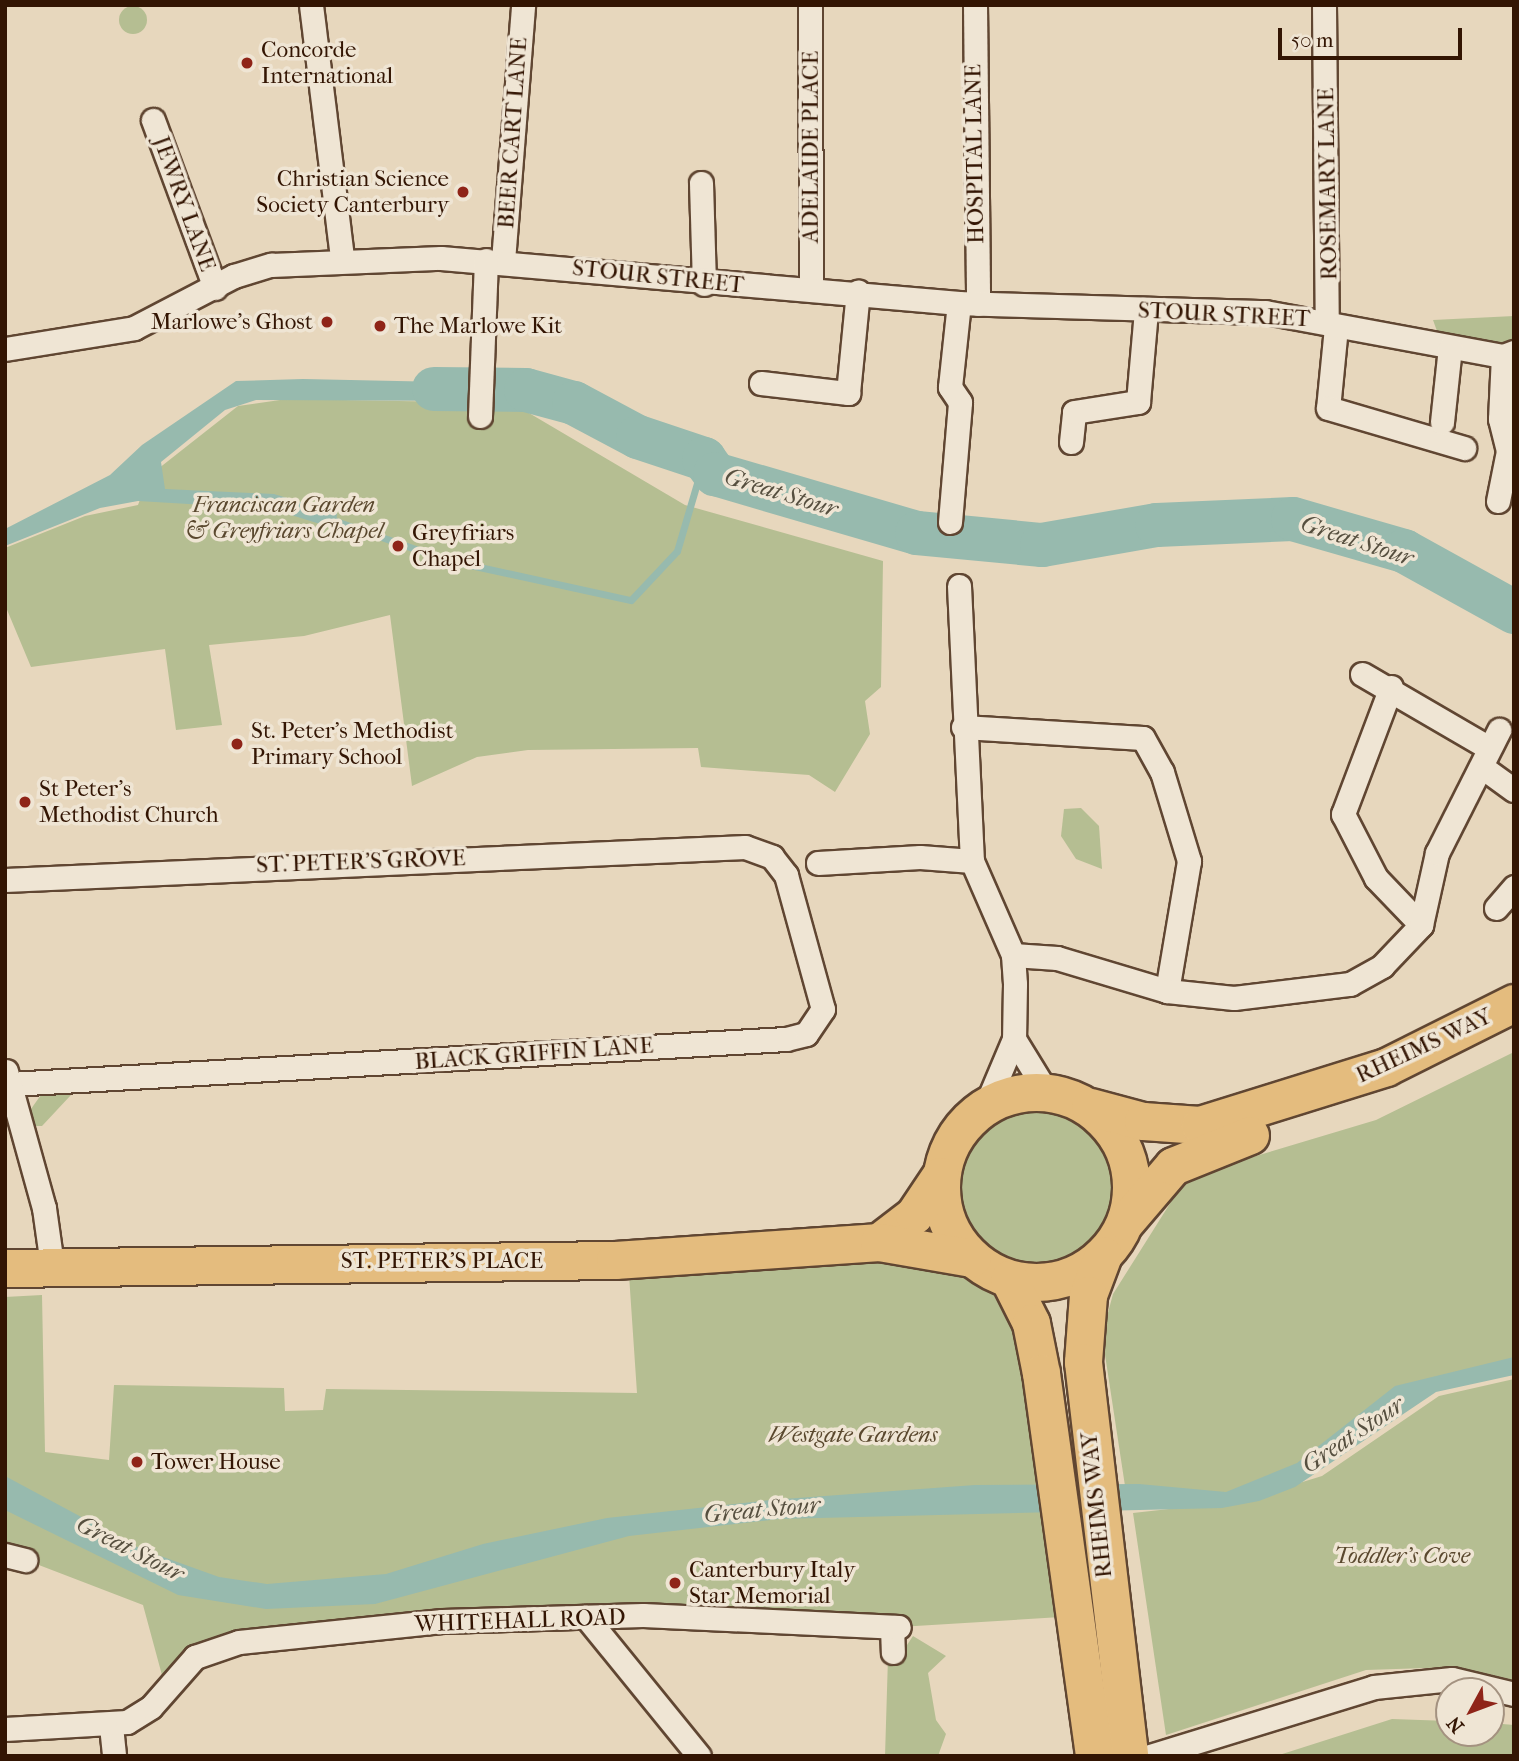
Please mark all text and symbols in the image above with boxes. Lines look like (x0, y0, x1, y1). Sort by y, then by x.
scale bar (1281, 14, 1465, 58)
text: 50 m (1291, 28, 1334, 52)
place label: Concorde International (261, 36, 393, 90)
street label: BEER CART LANE (493, 36, 533, 230)
street label: ADELAIDE PLACE (797, 51, 825, 243)
marker: Concorde International (239, 55, 255, 71)
street label: HOSPITAL LANE (960, 64, 990, 244)
street label: ROSEMARY LANE (1313, 87, 1343, 281)
street label: JEWRY LANE (147, 133, 221, 275)
place label: Christian Science Society Canterbury (256, 165, 449, 219)
marker: Christian Science Society Canterbury (455, 184, 471, 200)
street label: STOUR STREET (571, 254, 745, 300)
street label: STOUR STREET (1137, 297, 1311, 333)
place label: Marlowe's Ghost (151, 308, 313, 336)
place label: The Marlowe Kit (394, 312, 562, 340)
marker: Marlowe's Ghost (319, 314, 335, 330)
marker: The Marlowe Kit (372, 318, 388, 334)
water label: Great Stour (721, 462, 841, 524)
park label: Franciscan Garden & Greyfriars Chapel (185, 491, 383, 545)
water label: Great Stour (1297, 509, 1417, 573)
place label: Greyfriars Chapel (412, 519, 514, 573)
marker: Greyfriars Chapel (390, 538, 406, 554)
place label: St. Peter's Methodist Primary School (251, 717, 454, 771)
marker: St. Peter's Methodist Primary School (229, 736, 245, 752)
place label: St Peter's Methodist Church (39, 775, 219, 829)
marker: St Peter's Methodist Church (17, 794, 33, 810)
street label: ST. PETER'S GROVE (256, 845, 466, 879)
street label: RHEIMS WAY (1352, 1002, 1496, 1090)
street label: BLACK GRIFFIN LANE (414, 1032, 654, 1076)
street label: ST. PETER'S PLACE (341, 1247, 543, 1275)
water label: Great Stour (1297, 1390, 1409, 1480)
park label: Westgate Gardens (768, 1421, 938, 1449)
street label: RHEIMS WAY (1076, 1431, 1118, 1579)
place label: Tower House (151, 1448, 281, 1476)
marker: Tower House (129, 1454, 145, 1470)
water label: Great Stour (703, 1491, 821, 1529)
water label: Great Stour (71, 1510, 189, 1588)
park label: Toddler's Cove (1334, 1542, 1470, 1570)
place label: Canterbury Italy Star Memorial (689, 1556, 855, 1610)
marker: Canterbury Italy Star Memorial (667, 1575, 683, 1591)
street label: WHITEHALL ROAD (414, 1604, 626, 1638)
north arrow (1435, 1677, 1505, 1747)
text: N (1443, 1712, 1469, 1737)

